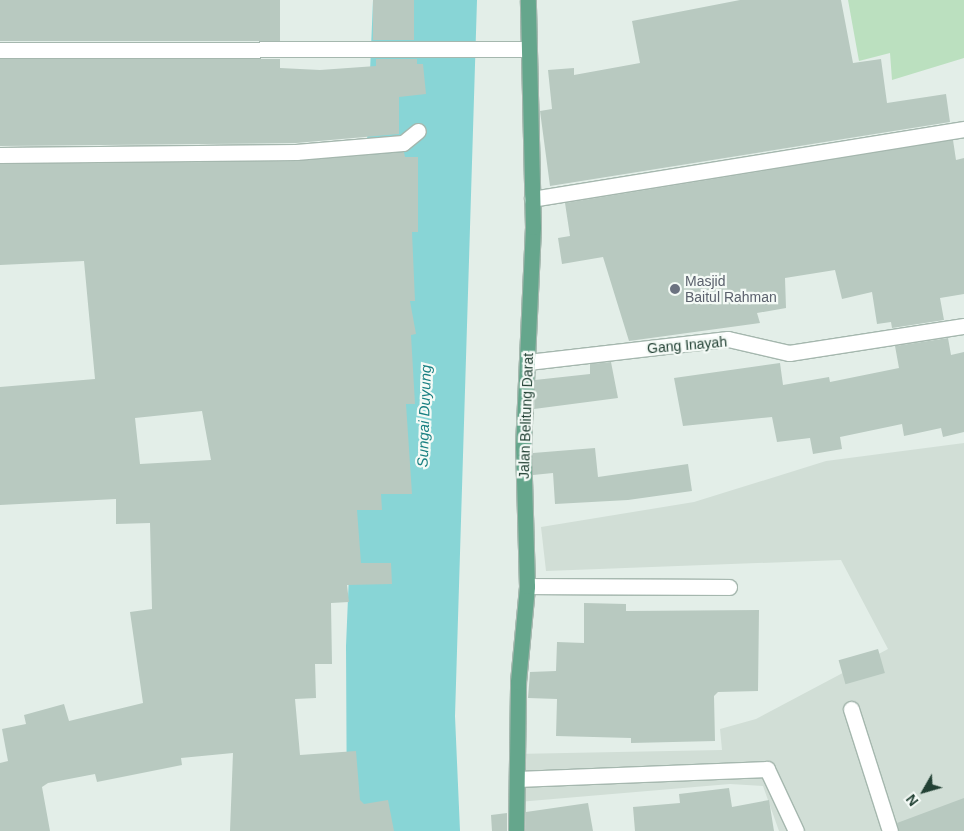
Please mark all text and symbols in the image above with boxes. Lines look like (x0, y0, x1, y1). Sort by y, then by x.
place label: Masjid Baitul Rahman (685, 273, 777, 306)
marker: Masjid Baitul Rahman (669, 283, 681, 295)
street label: Gang Inayah (646, 333, 728, 357)
street label: Jalan Belitung Darat (515, 353, 537, 479)
water label: Sungai Duyung (413, 364, 435, 468)
north arrow (899, 766, 949, 816)
text: N (903, 791, 922, 809)

